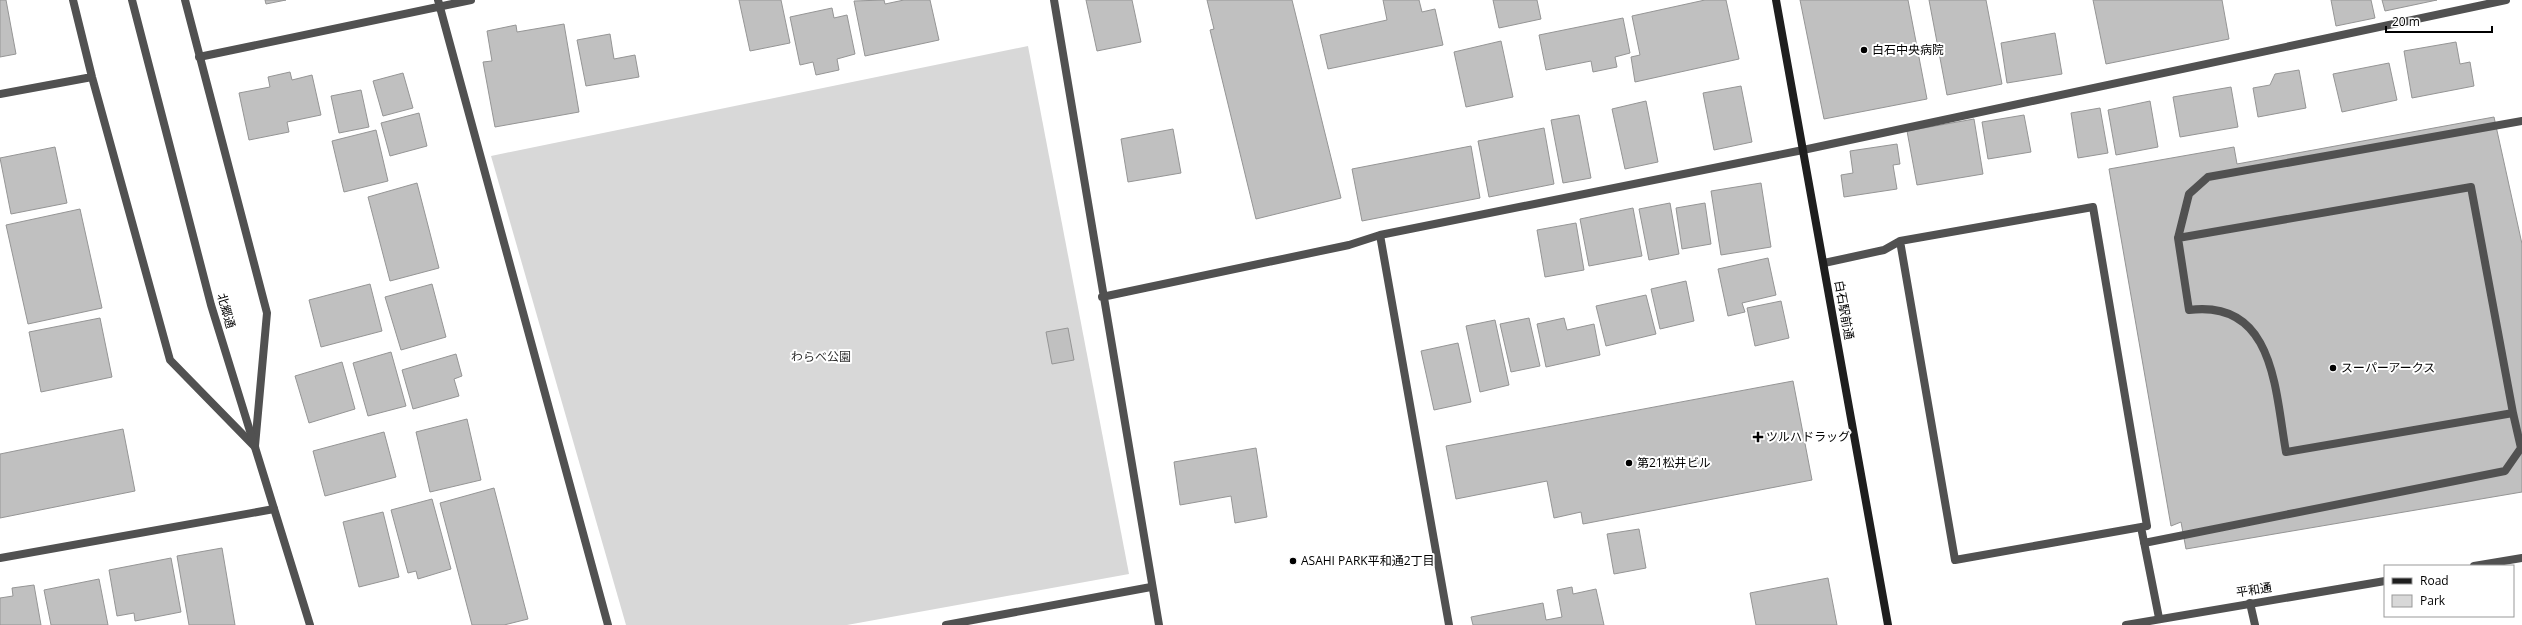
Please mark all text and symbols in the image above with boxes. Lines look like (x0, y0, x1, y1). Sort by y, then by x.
scale bar (2386, 8, 2492, 34)
text: 20 m (2392, 13, 2420, 30)
place label: 白石中央病院 (1872, 41, 1944, 58)
marker: 白石中央病院 (1859, 45, 1869, 55)
street label: 白石駅前通 (1831, 279, 1858, 341)
street label: 北郷通 (213, 291, 240, 331)
park label: わらべ公園 (791, 348, 851, 365)
place label: スーパーアークス (2341, 359, 2435, 376)
marker: スーパーアークス (2328, 363, 2338, 373)
place label: ツルハドラッグ (1766, 428, 1850, 445)
marker: ツルハドラッグ (1753, 432, 1763, 442)
place label: 第21松井ビル (1637, 454, 1711, 471)
marker: 第21松井ビル (1624, 458, 1634, 468)
place label: ASAHI PARK平和通2丁目 (1301, 552, 1435, 569)
marker: ASAHI PARK平和通2丁目 (1288, 556, 1298, 566)
legend (2384, 565, 2514, 617)
text: Road (2420, 572, 2449, 589)
street label: 平和通 (2235, 578, 2273, 601)
text: Park (2420, 592, 2446, 609)

